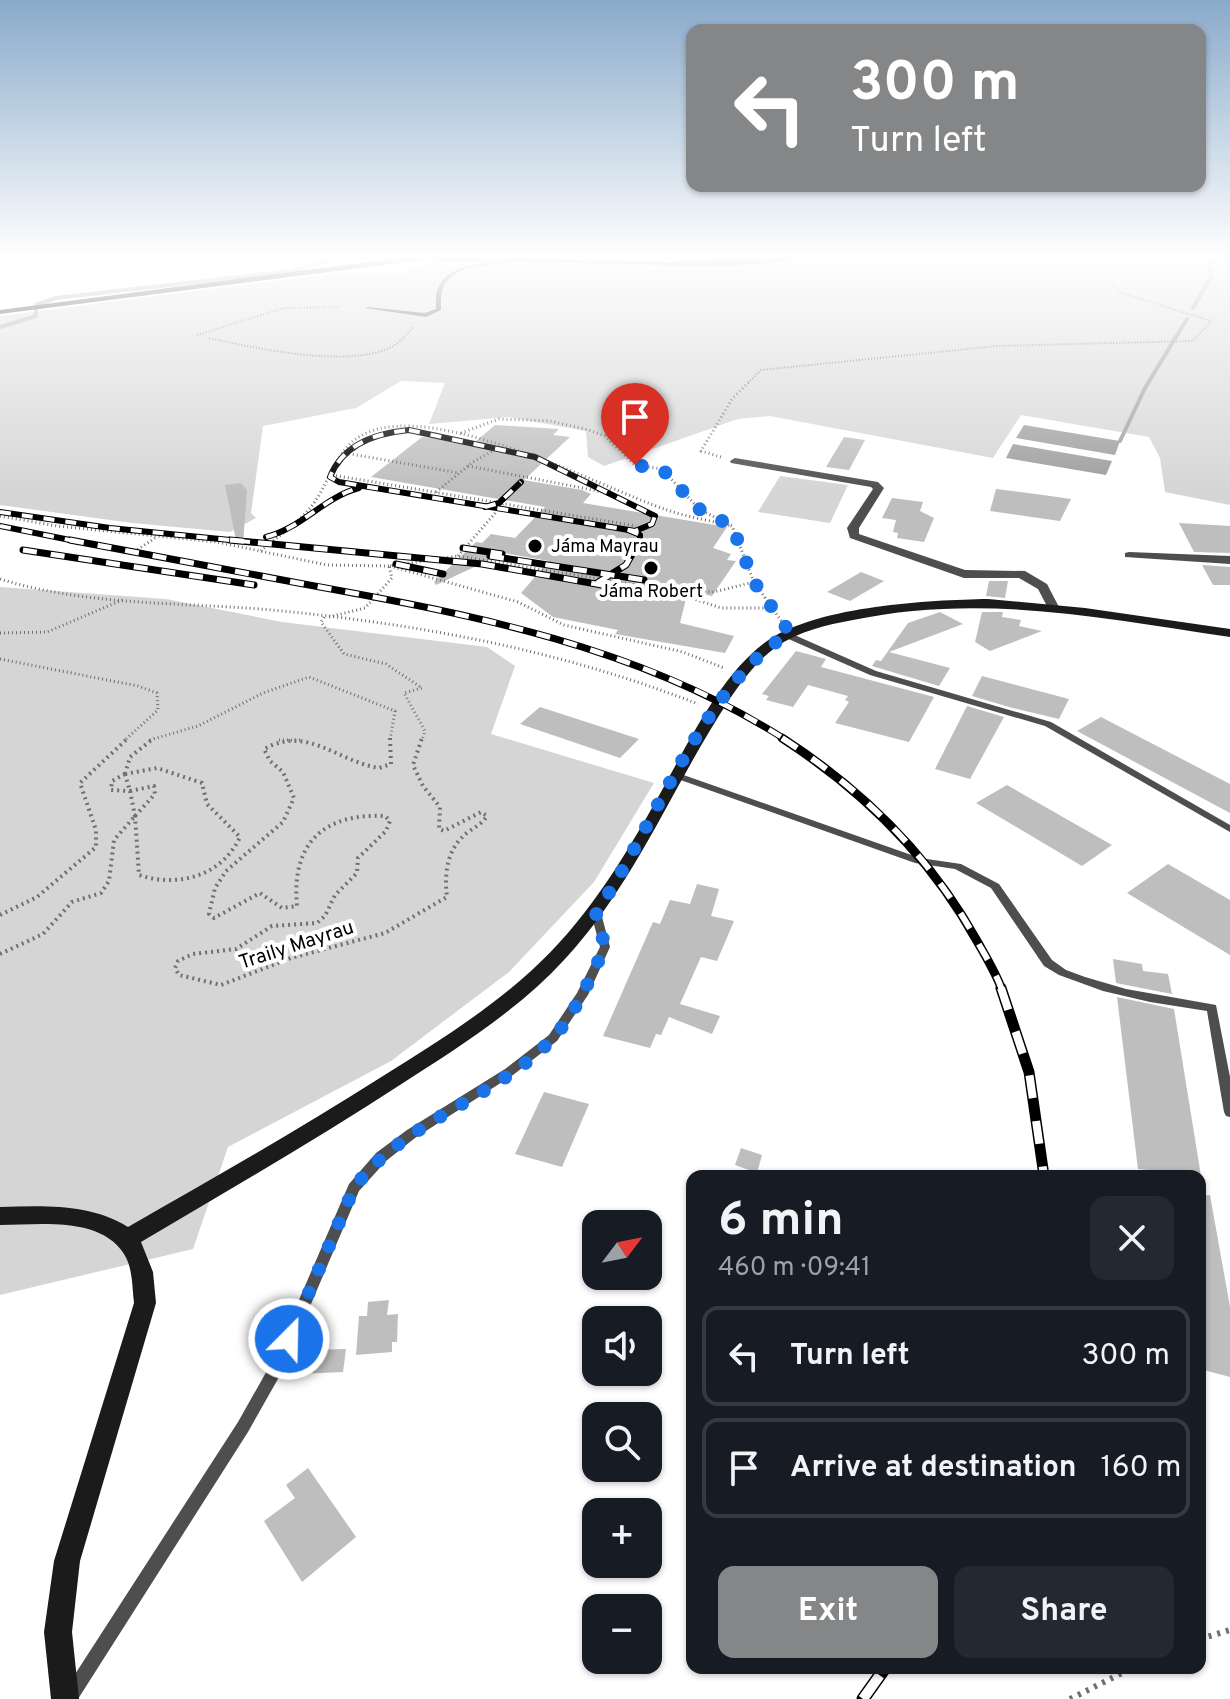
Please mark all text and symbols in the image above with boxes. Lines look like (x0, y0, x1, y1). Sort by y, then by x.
text: 300 m (850, 50, 1020, 120)
icon: left (718, 56, 822, 160)
text: Turn left (850, 119, 987, 165)
pin (601, 383, 669, 465)
icon: arrive (613, 395, 657, 439)
place label: Jáma Mayrau (551, 536, 659, 559)
marker: Jáma Mayrau (526, 537, 544, 555)
marker: Jáma Robert (642, 559, 660, 577)
place label: Jáma Robert (599, 581, 703, 604)
street label: Traily Mayrau (236, 915, 357, 977)
text: 6 min (718, 1192, 844, 1252)
button: close (1090, 1196, 1174, 1280)
north arrow (582, 1210, 662, 1290)
map controls (582, 1210, 662, 1674)
text: 460 m · 09:41 (718, 1252, 871, 1285)
position arrow (247, 1297, 331, 1381)
button: sound (582, 1306, 662, 1386)
icon: left (722, 1334, 766, 1378)
text: Turn left (790, 1338, 910, 1375)
text: 300 m (1081, 1338, 1170, 1375)
button: search (582, 1402, 662, 1482)
icon: arrive (722, 1446, 766, 1490)
text: Arrive at destination (790, 1450, 1076, 1487)
text: 160 m (1100, 1450, 1181, 1487)
button: + (582, 1498, 662, 1578)
button: Exit (718, 1566, 938, 1658)
button: Share (954, 1566, 1174, 1658)
button: − (582, 1594, 662, 1674)

